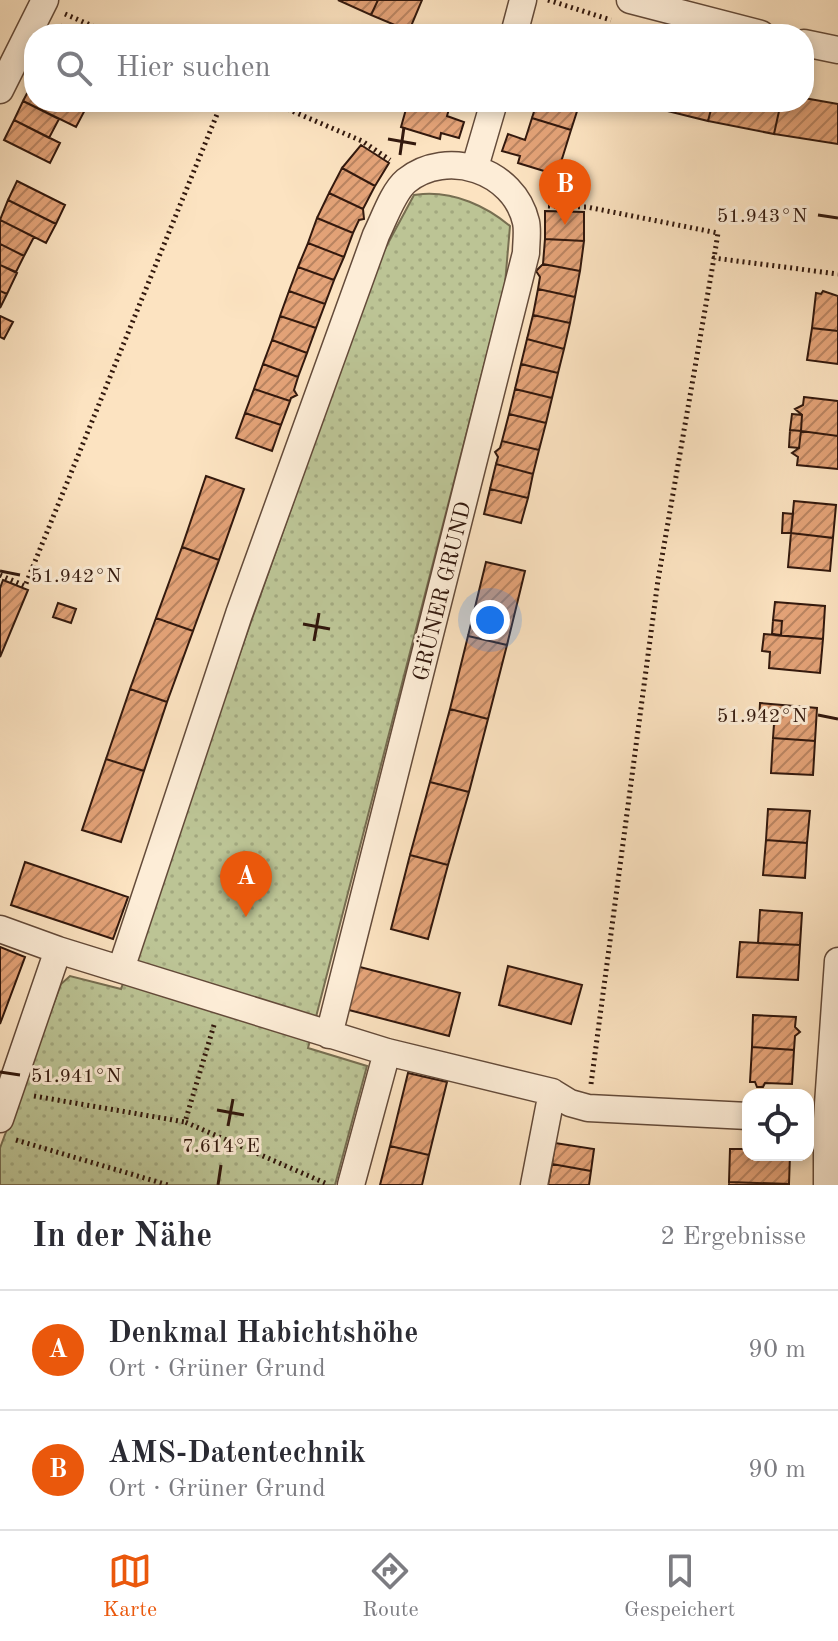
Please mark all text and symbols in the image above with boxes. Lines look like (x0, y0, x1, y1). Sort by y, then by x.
search box (24, 24, 814, 112)
icon: search (52, 46, 96, 90)
text: Hier suchen (116, 53, 271, 83)
pin: B (539, 159, 591, 225)
text: 51.943°N (717, 207, 807, 227)
street label: GRÜNER GRUND (407, 499, 476, 683)
text: 51.942°N (31, 567, 121, 587)
your location (470, 600, 510, 640)
text: 51.942°N (717, 707, 807, 727)
pin: A (220, 851, 272, 917)
text: 51.941°N (31, 1067, 121, 1087)
map controls (742, 1089, 814, 1161)
button: locate (742, 1089, 814, 1161)
text: 7.614°E (182, 1137, 260, 1157)
text: In der Nähe (32, 1220, 212, 1254)
text: 2 Ergebnisse (660, 1224, 806, 1250)
text: Denkmal Habichtshöhe (108, 1319, 418, 1349)
text: A (48, 1337, 68, 1363)
text: 90 m (748, 1337, 806, 1363)
text: Ort · Grüner Grund (108, 1356, 326, 1382)
text: AMS-Datentechnik (108, 1439, 366, 1469)
text: B (49, 1457, 67, 1483)
text: 90 m (748, 1457, 806, 1483)
text: Ort · Grüner Grund (108, 1476, 326, 1502)
tab: Karte (103, 1549, 157, 1624)
tab: Route (362, 1549, 419, 1624)
tab: Gespeichert (624, 1549, 735, 1624)

